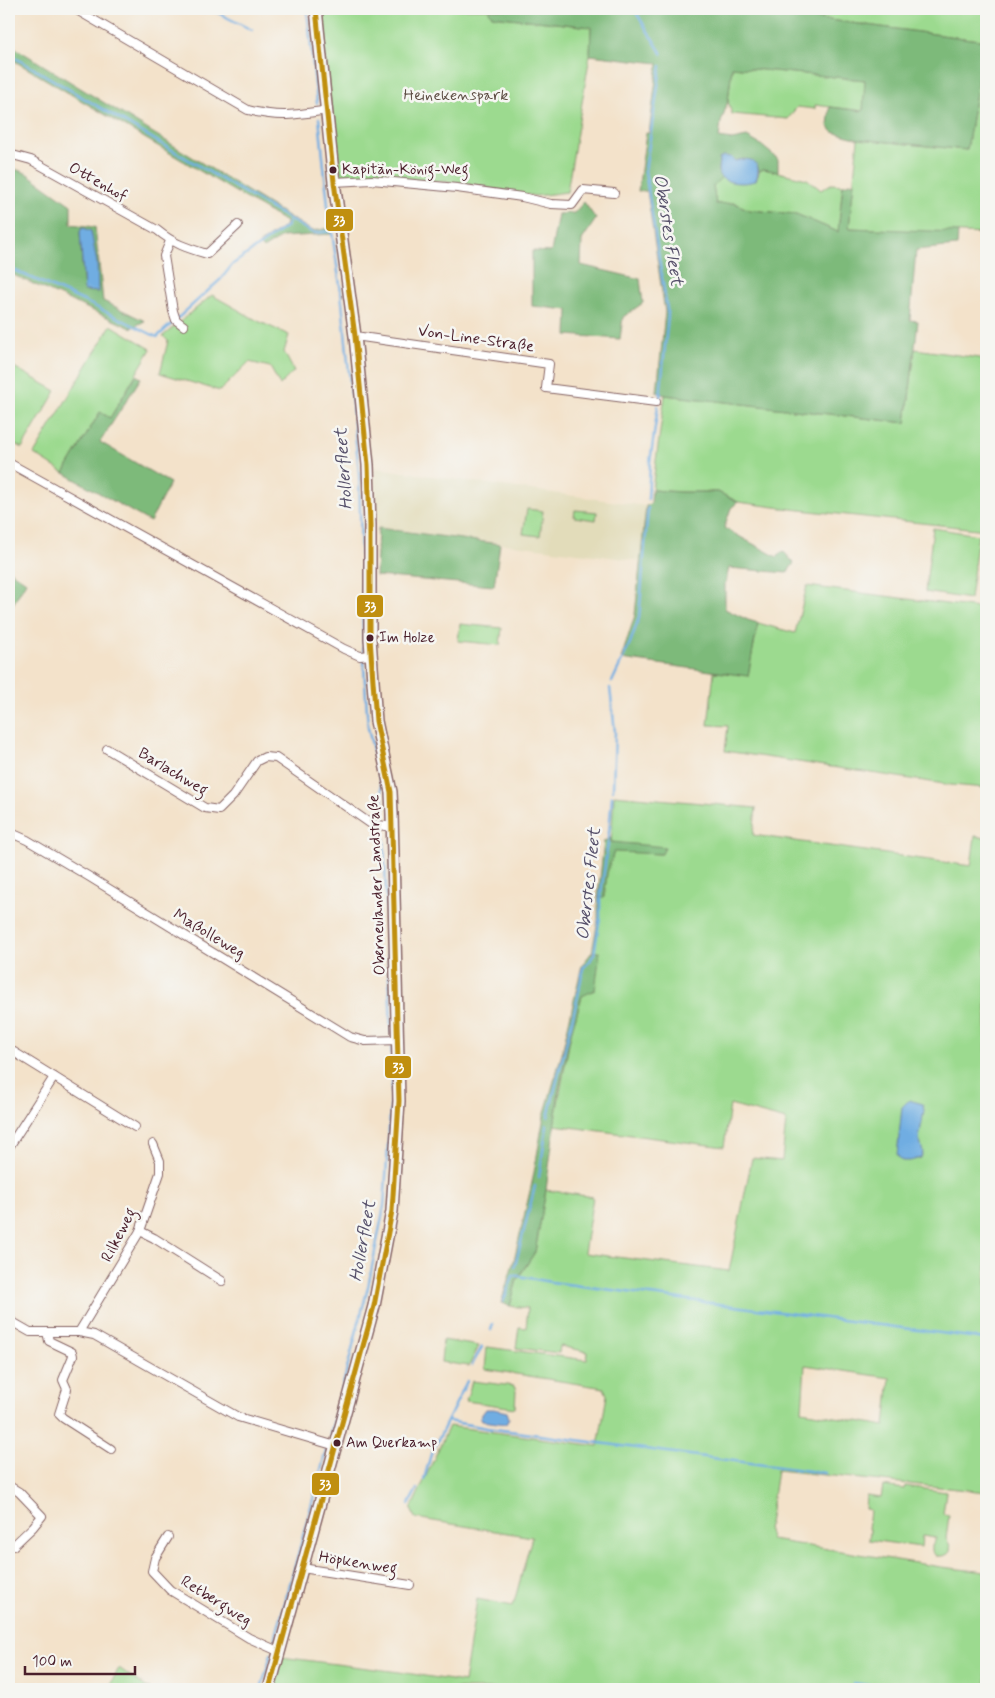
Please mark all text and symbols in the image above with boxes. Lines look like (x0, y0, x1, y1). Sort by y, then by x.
park label: Heinekenspark (404, 85, 508, 106)
street label: Ottenhof (65, 157, 131, 207)
place label: Kapitän-König-Weg (342, 160, 469, 181)
marker: Kapitän-König-Weg (328, 165, 338, 175)
water label: Oberstes Fleet (647, 173, 689, 289)
line badge: 33 (325, 208, 354, 232)
text: 33 (333, 212, 345, 230)
street label: Von-Line-Straße (417, 320, 535, 358)
water label: Hollerfleet (329, 426, 359, 511)
line badge: 33 (356, 594, 384, 618)
text: 33 (364, 598, 376, 616)
place label: Im Holze (379, 628, 435, 648)
marker: Im Holze (365, 633, 375, 643)
street label: Barlachweg (134, 743, 212, 802)
street label: Oberneulander Landstraße (363, 794, 391, 976)
water label: Oberstes Fleet (571, 825, 607, 941)
street label: Maßolleweg (169, 904, 249, 964)
line badge: 33 (384, 1055, 412, 1079)
text: 33 (392, 1059, 404, 1077)
water label: Hollerfleet (344, 1197, 382, 1283)
street label: Rilkeweg (96, 1204, 142, 1266)
place label: Am Querkamp (346, 1433, 437, 1453)
marker: Am Querkamp (332, 1438, 342, 1448)
line badge: 33 (311, 1472, 340, 1496)
text: 33 (319, 1476, 331, 1494)
street label: Höpkenweg (317, 1546, 399, 1581)
street label: Retbergweg (176, 1571, 256, 1632)
scale bar (25, 1643, 135, 1675)
text: 100 m (32, 1652, 72, 1672)

